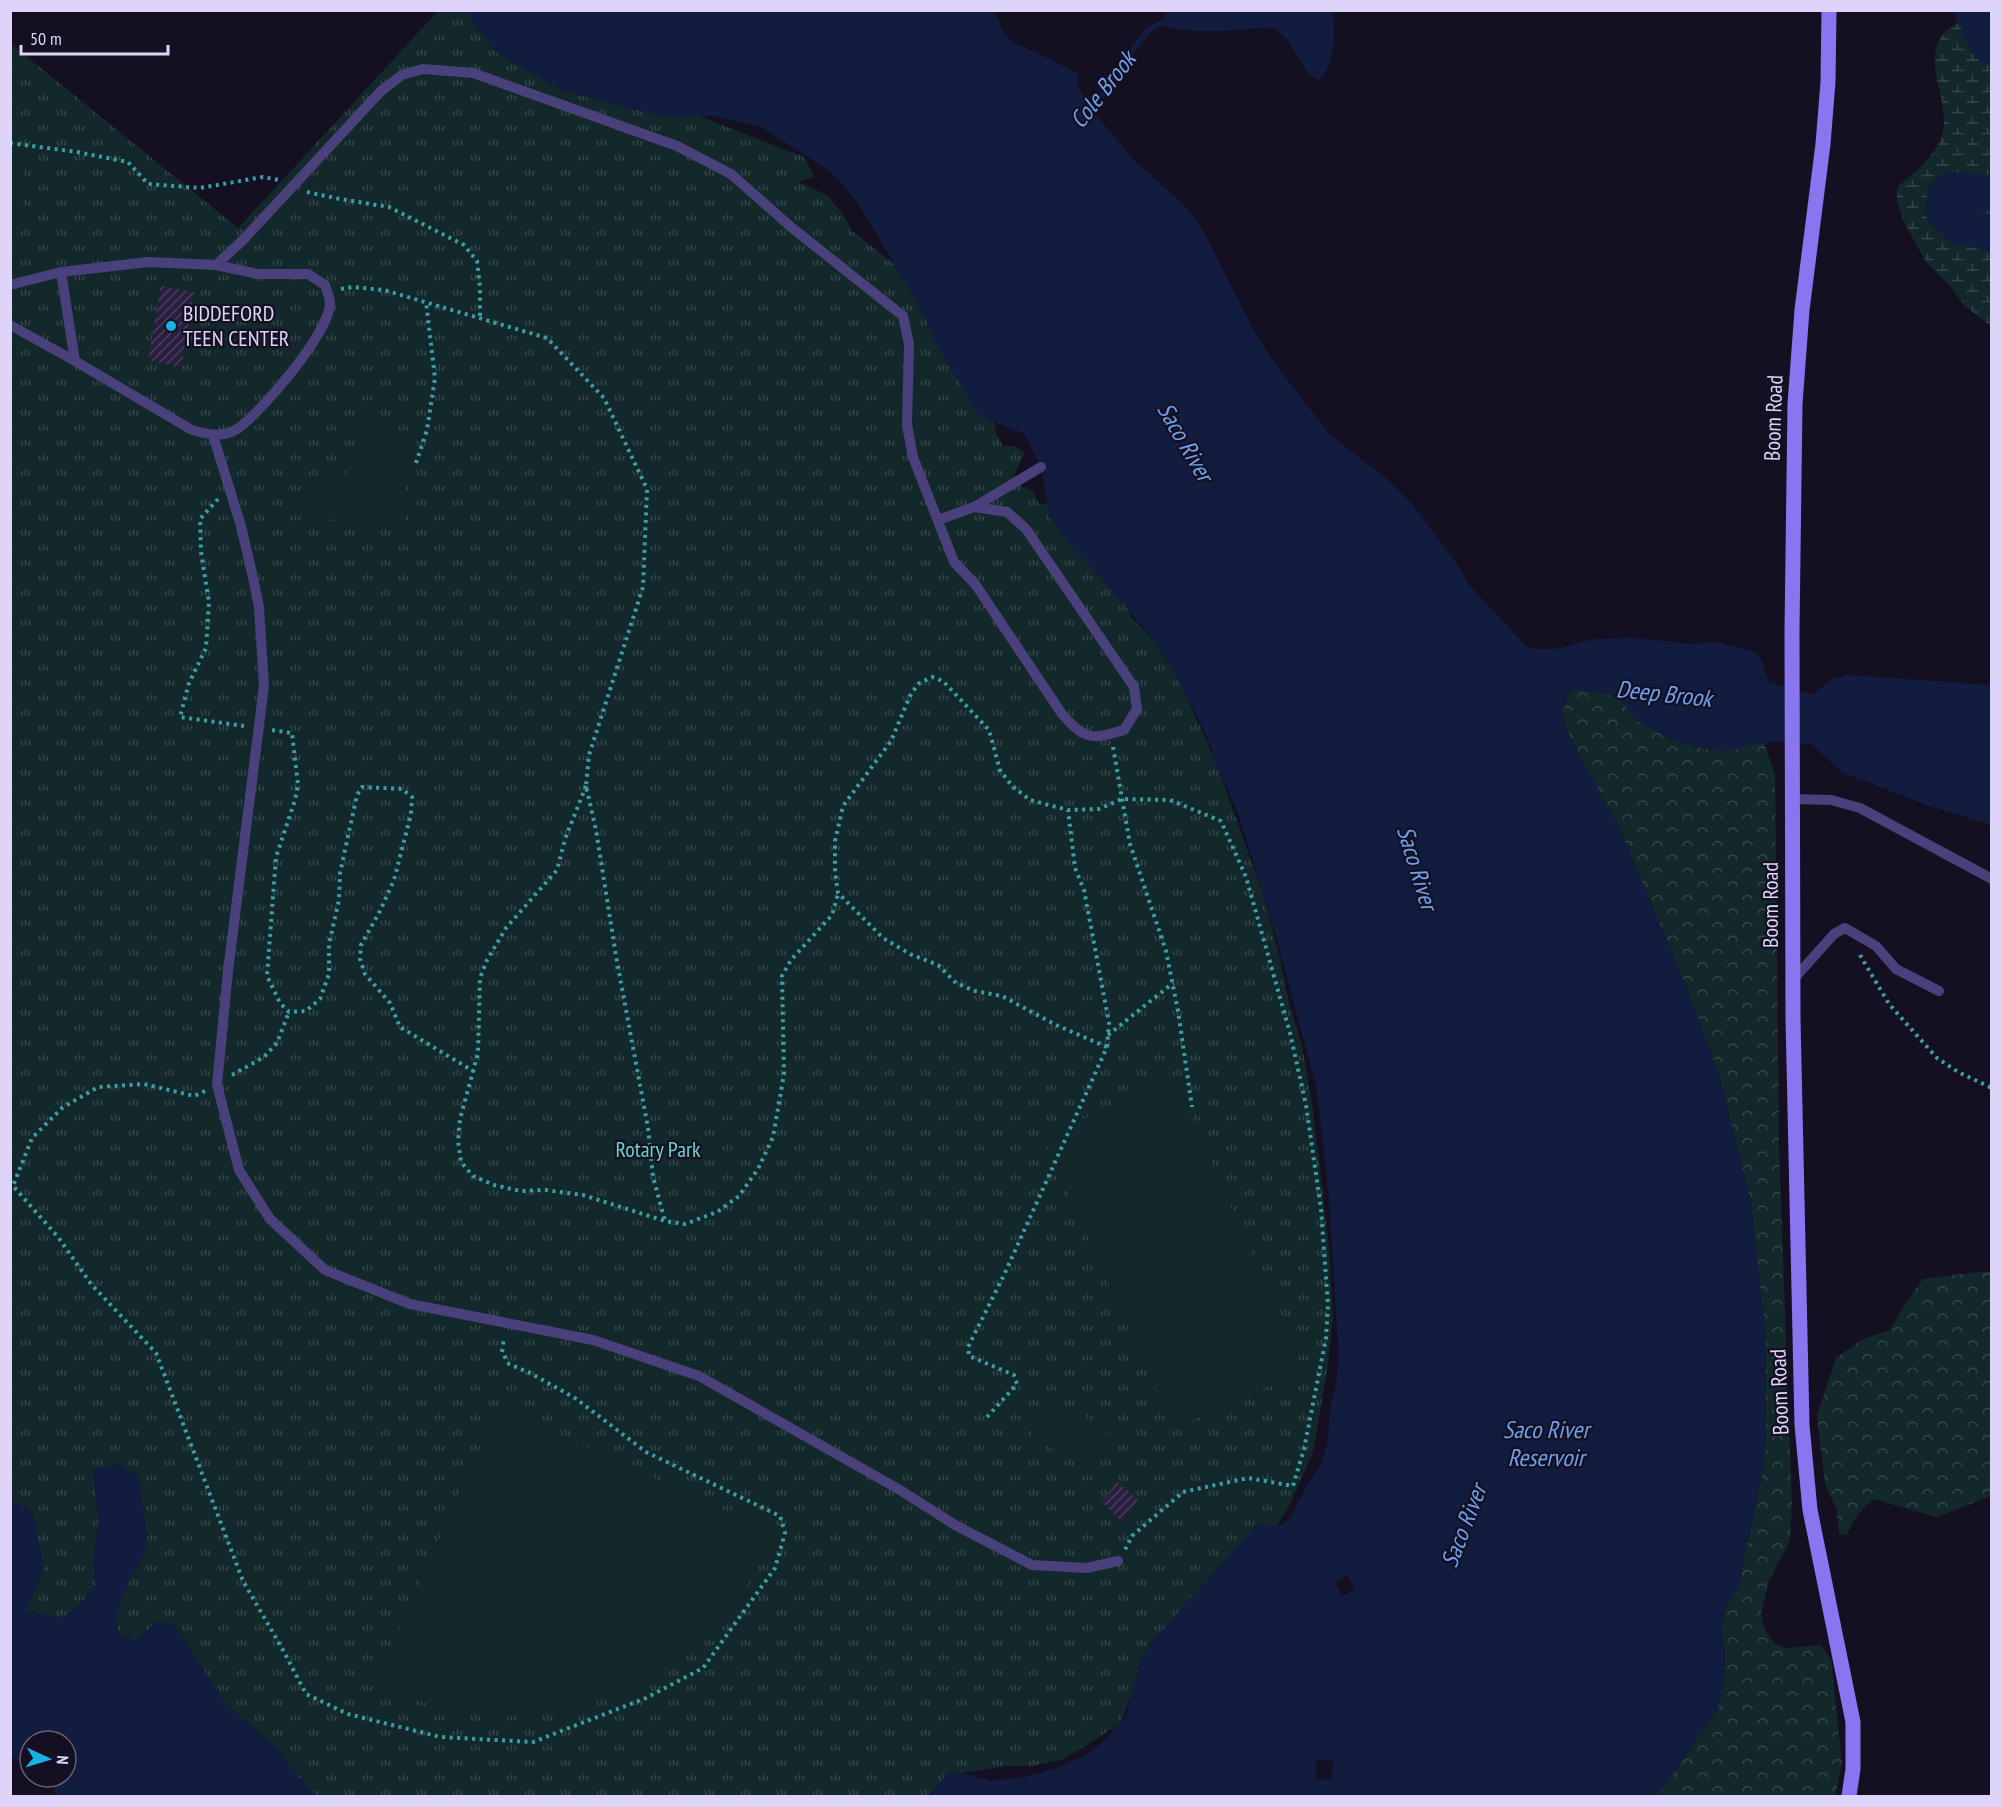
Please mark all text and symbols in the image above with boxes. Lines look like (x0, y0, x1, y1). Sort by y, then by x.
scale bar (21, 18, 168, 56)
text: 50 m (30, 27, 62, 50)
water label: Cole Brook (1063, 43, 1144, 134)
place label: BIDDEFORD TEEN CENTER (183, 299, 289, 352)
marker: BIDDEFORD TEEN CENTER (164, 319, 178, 333)
street label: Boom Road (1758, 375, 1788, 461)
water label: Saco River (1151, 397, 1222, 490)
water label: Deep Brook (1615, 673, 1716, 714)
water label: Saco River (1390, 822, 1446, 917)
street label: Boom Road (1756, 862, 1784, 948)
park label: Rotary Park (615, 1135, 701, 1163)
street label: Boom Road (1764, 1349, 1794, 1435)
water label: Saco River Reservoir (1503, 1414, 1592, 1473)
water label: Saco River (1434, 1477, 1495, 1572)
north arrow (18, 1729, 78, 1789)
text: N (53, 1755, 73, 1765)

